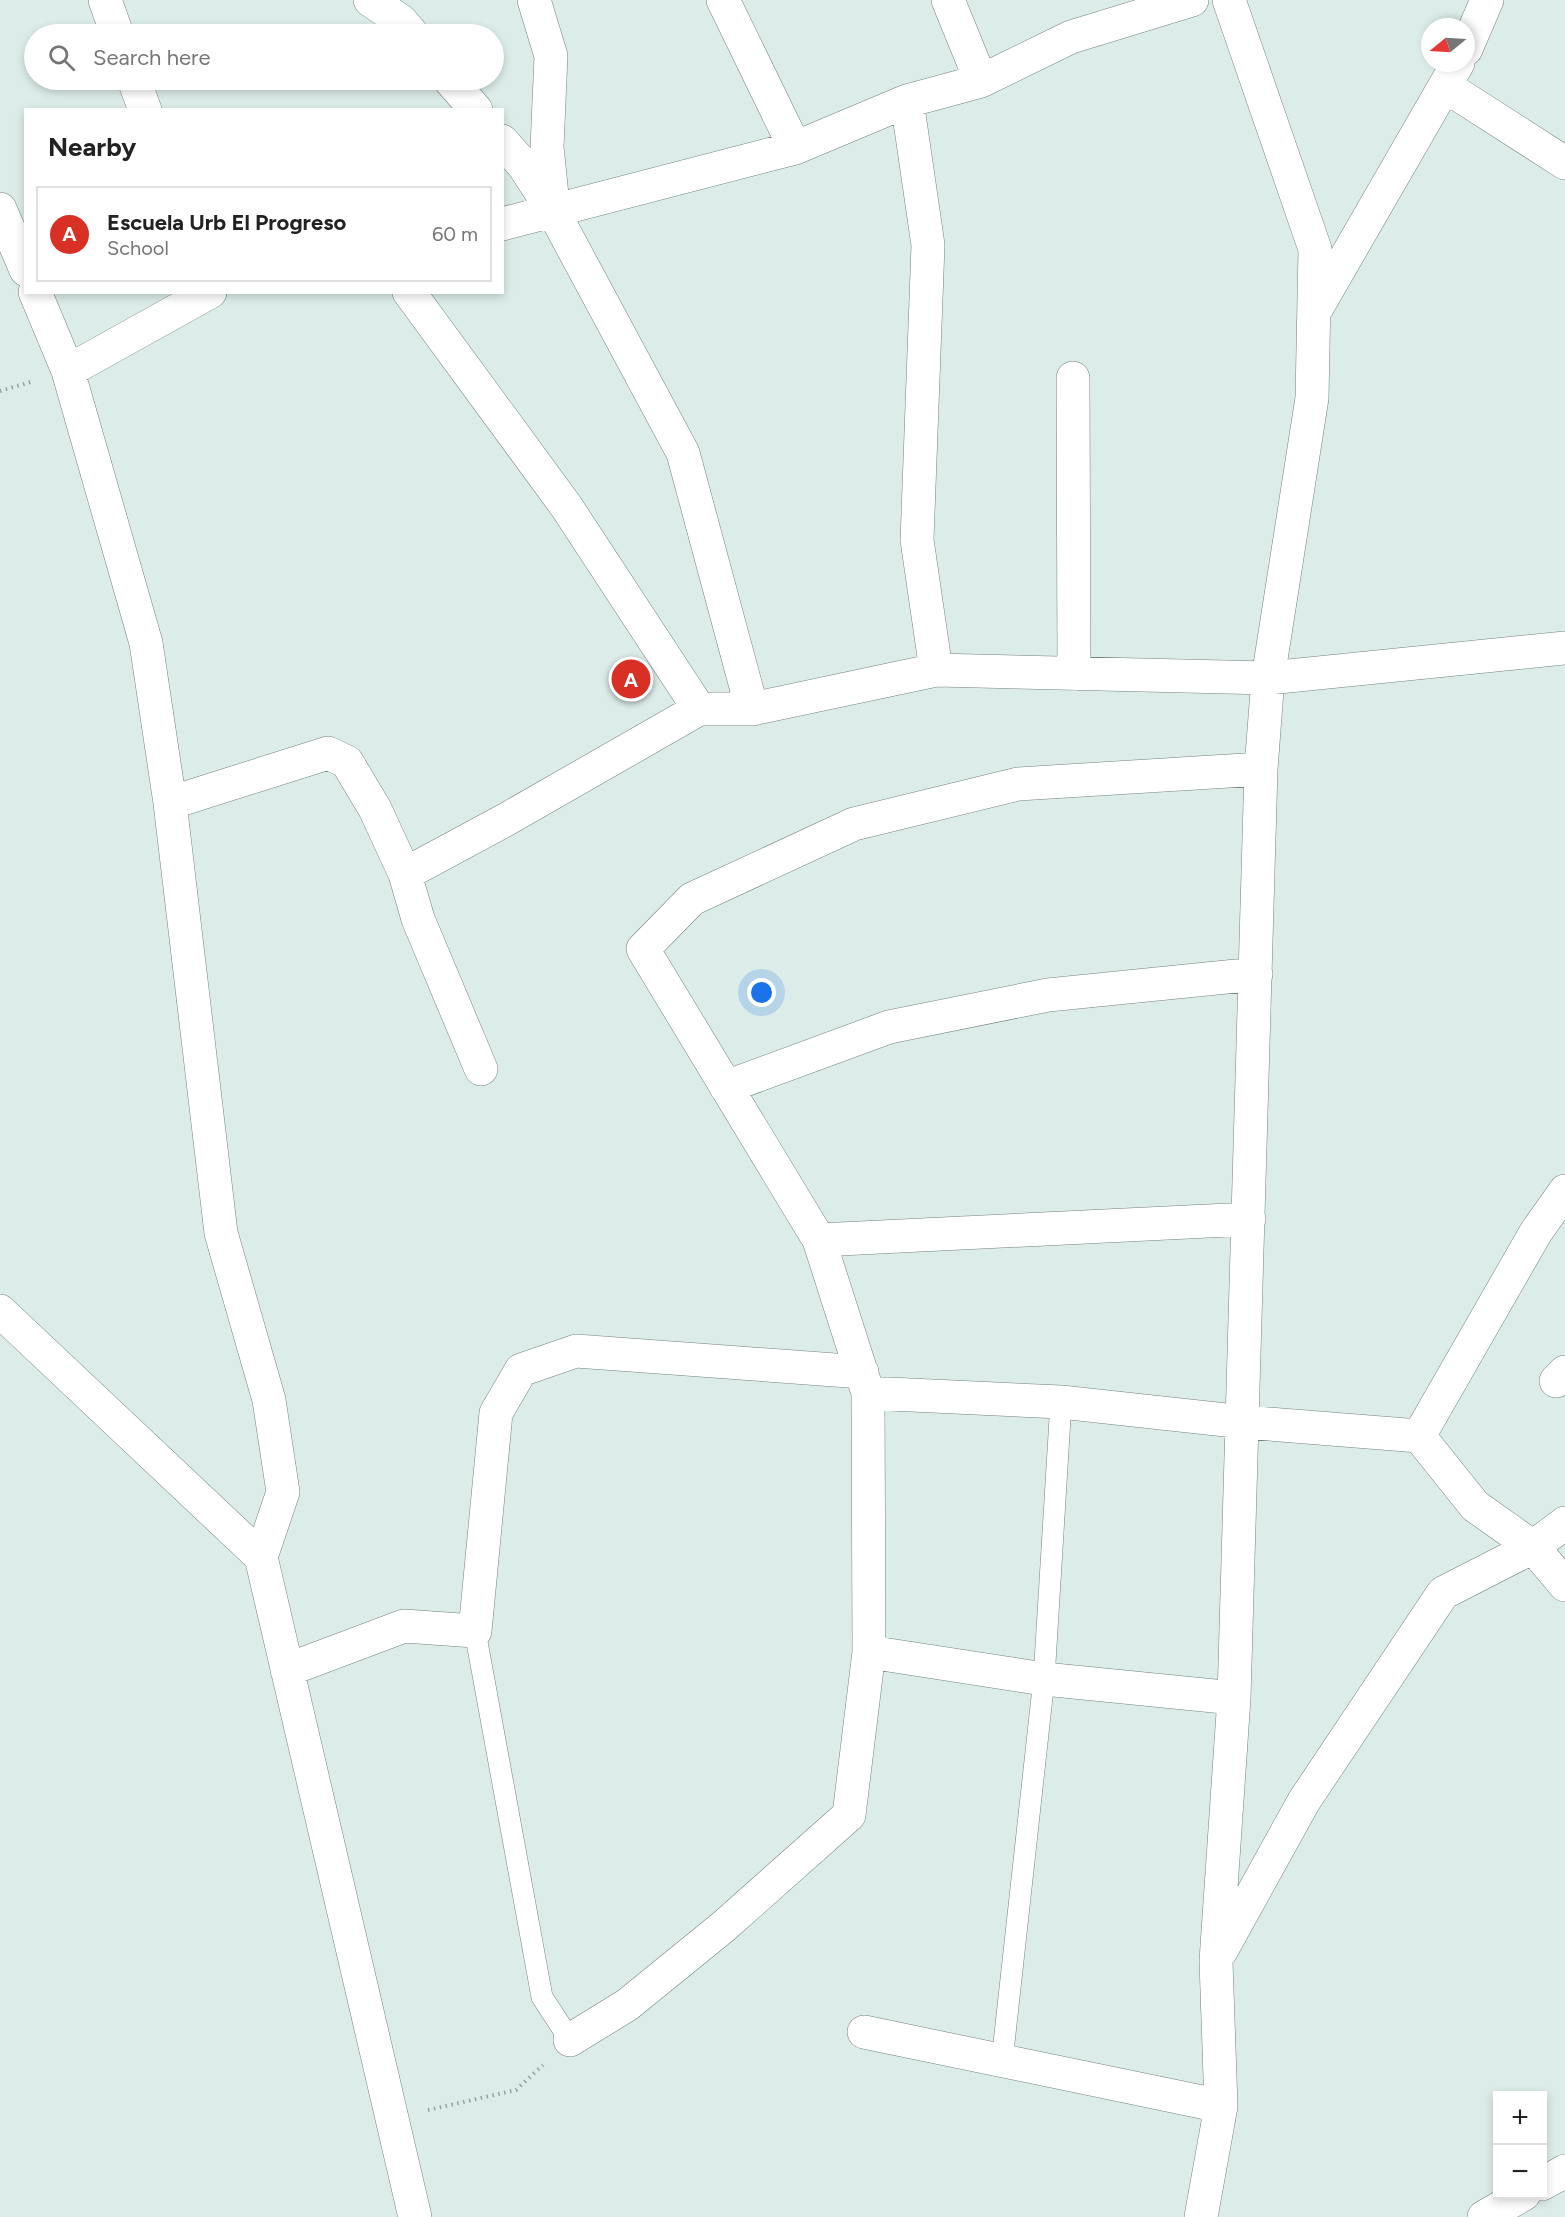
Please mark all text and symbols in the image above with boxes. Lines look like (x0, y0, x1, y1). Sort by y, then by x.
north arrow (1421, 18, 1475, 72)
search box (24, 24, 504, 90)
icon: search (45, 41, 78, 74)
text: Search here (93, 44, 211, 71)
text: Nearby (48, 131, 136, 163)
text: Escuela Urb El Progreso (107, 209, 346, 236)
text: A (62, 222, 77, 246)
text: 60 m (432, 222, 478, 246)
text: School (107, 236, 169, 260)
pin: A (612, 656, 650, 702)
your location (747, 978, 776, 1007)
map controls (1493, 2091, 1547, 2199)
button: + (1493, 2091, 1547, 2145)
button: − (1493, 2145, 1547, 2199)

